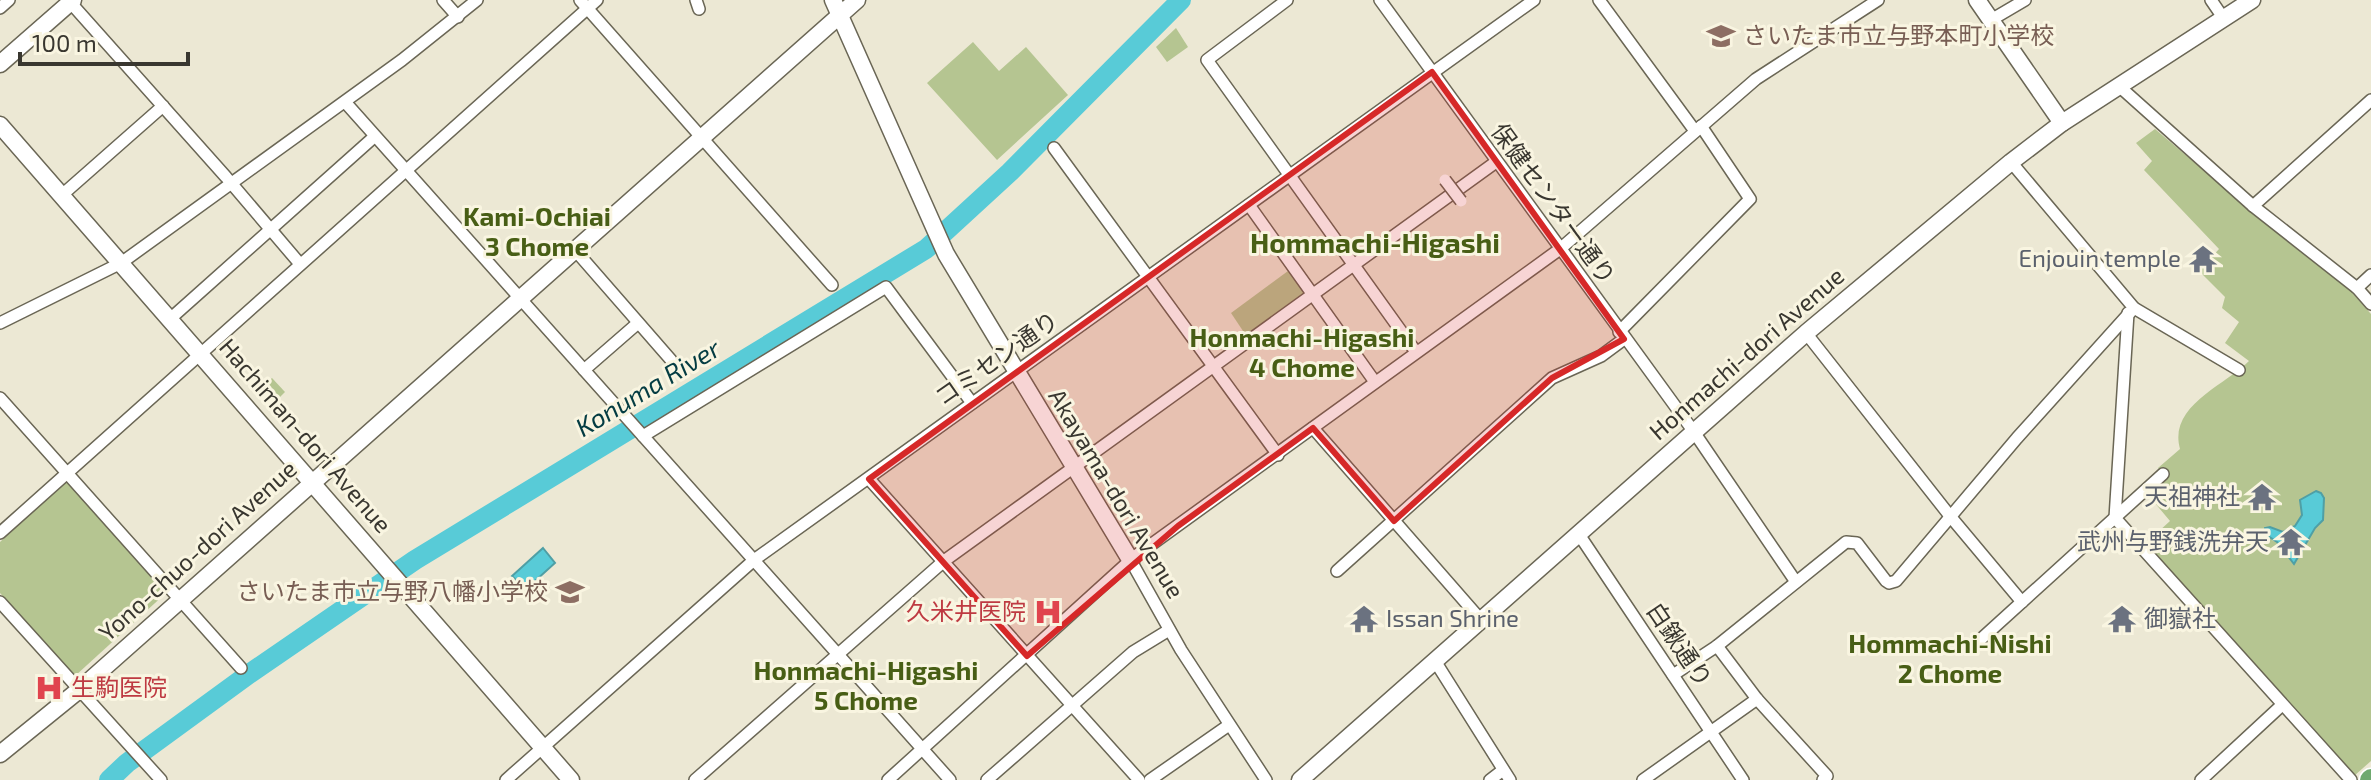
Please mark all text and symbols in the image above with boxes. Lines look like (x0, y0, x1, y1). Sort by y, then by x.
scale bar (20, 16, 188, 66)
place label: さいたま市立与野本町小学校 (1743, 20, 2054, 49)
school or university icon: さいたま市立与野本町小学校 (1706, 21, 1736, 51)
text: 100 m (32, 28, 97, 57)
street label: 保健センター通り (1486, 117, 1622, 289)
district label: Kami-Ochiai 3 Chome (463, 200, 611, 261)
district label: Hommachi-Higashi (1250, 225, 1500, 259)
place label: Enjouin temple (2018, 243, 2181, 272)
temple icon: Enjouin temple (2188, 244, 2218, 274)
street label: Honmachi-dori Avenue (1643, 260, 1849, 445)
street label: コミセン通り (929, 305, 1063, 411)
district label: Honmachi-Higashi 4 Chome (1189, 321, 1415, 382)
water label: Konuma River (569, 331, 726, 442)
street label: Hachiman-dori Avenue (214, 332, 398, 538)
street label: Akayama-dori Avenue (1043, 383, 1191, 603)
street label: Yono-chuo-dori Avenue (92, 453, 302, 646)
place label: 天祖神社 (2144, 481, 2240, 510)
temple icon: 天祖神社 (2247, 482, 2277, 512)
place label: 武州与野銭洗弁天 (2077, 526, 2269, 555)
temple icon: 武州与野銭洗弁天 (2276, 527, 2306, 557)
place label: さいたま市立与野八幡小学校 (237, 576, 548, 605)
school or university icon: さいたま市立与野八幡小学校 (555, 577, 585, 607)
place label: 久米井医院 (906, 596, 1026, 625)
street label: 白鍬通り (1641, 596, 1719, 692)
hospital icon: 久米井医院 (1033, 597, 1063, 627)
place label: Issan Shrine (1386, 603, 1519, 632)
place label: 御嶽社 (2144, 603, 2216, 632)
temple icon: Issan Shrine (1349, 604, 1379, 634)
temple icon: 御嶽社 (2107, 604, 2137, 634)
district label: Hommachi-Nishi 2 Chome (1848, 627, 2052, 688)
district label: Honmachi-Higashi 5 Chome (753, 654, 979, 715)
place label: 生駒医院 (71, 672, 167, 701)
hospital icon: 生駒医院 (34, 673, 64, 703)

